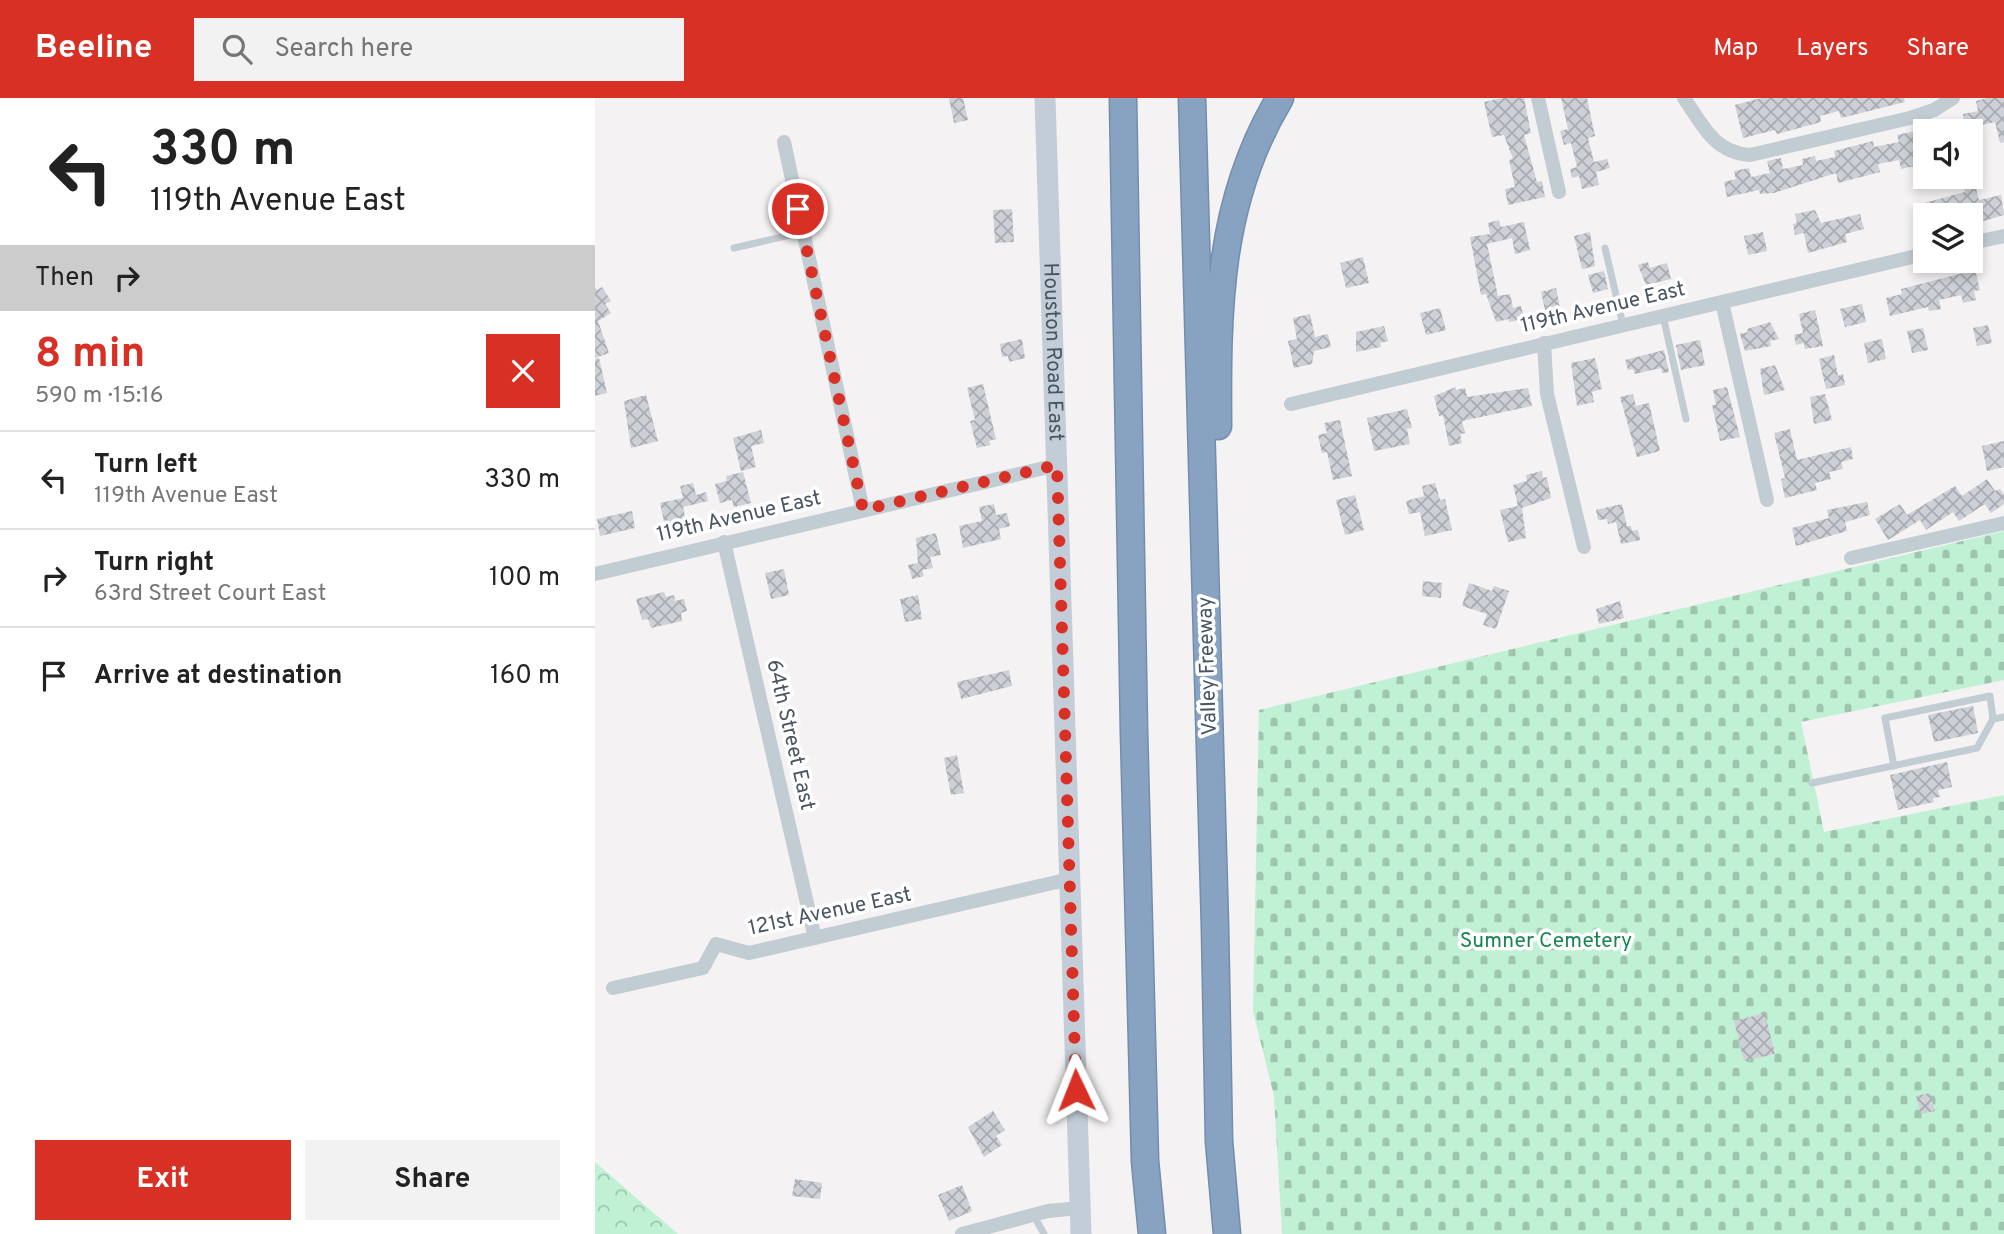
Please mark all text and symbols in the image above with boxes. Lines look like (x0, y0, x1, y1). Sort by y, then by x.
search box (194, 18, 684, 81)
text: Beeline (35, 28, 152, 70)
icon: search (218, 30, 256, 68)
text: Search here (274, 33, 413, 66)
text: Map (1713, 34, 1758, 64)
text: Layers (1796, 34, 1868, 64)
text: Share (1906, 34, 1969, 64)
map controls (1913, 119, 1983, 273)
button: sound (1913, 119, 1983, 189)
text: 330 m (150, 121, 295, 183)
icon: left (35, 126, 126, 217)
pin (768, 179, 828, 239)
text: 119th Avenue East (150, 182, 406, 222)
icon: arrive (779, 190, 817, 228)
button: layers (1913, 203, 1983, 273)
icon: right (108, 259, 146, 297)
text: Then (35, 262, 94, 295)
street label: Houston Road East (1037, 262, 1069, 442)
street label: 119th Avenue East (1518, 276, 1688, 340)
text: 8 min (35, 329, 145, 382)
button: close (486, 334, 560, 408)
text: 590 m · 15:16 (35, 382, 163, 411)
text: Turn left (94, 449, 198, 482)
icon: left (35, 461, 73, 499)
text: 330 m (484, 464, 560, 497)
text: 119th Avenue East (94, 482, 278, 511)
street label: 119th Avenue East (654, 485, 824, 549)
text: Turn right (94, 547, 214, 580)
icon: right (35, 559, 73, 597)
text: 100 m (489, 562, 560, 595)
text: 63rd Street Court East (94, 580, 326, 609)
street label: Valley Freeway (1192, 596, 1224, 736)
icon: arrive (35, 657, 73, 695)
street label: 64th Street East (760, 657, 820, 813)
text: Arrive at destination (94, 660, 342, 693)
text: 160 m (490, 660, 560, 693)
street label: 121st Avenue East (746, 882, 914, 942)
park label: Sumner Cemetery (1460, 928, 1632, 955)
position arrow (1039, 1053, 1113, 1127)
button: Exit (35, 1140, 291, 1220)
button: Share (305, 1140, 560, 1220)

